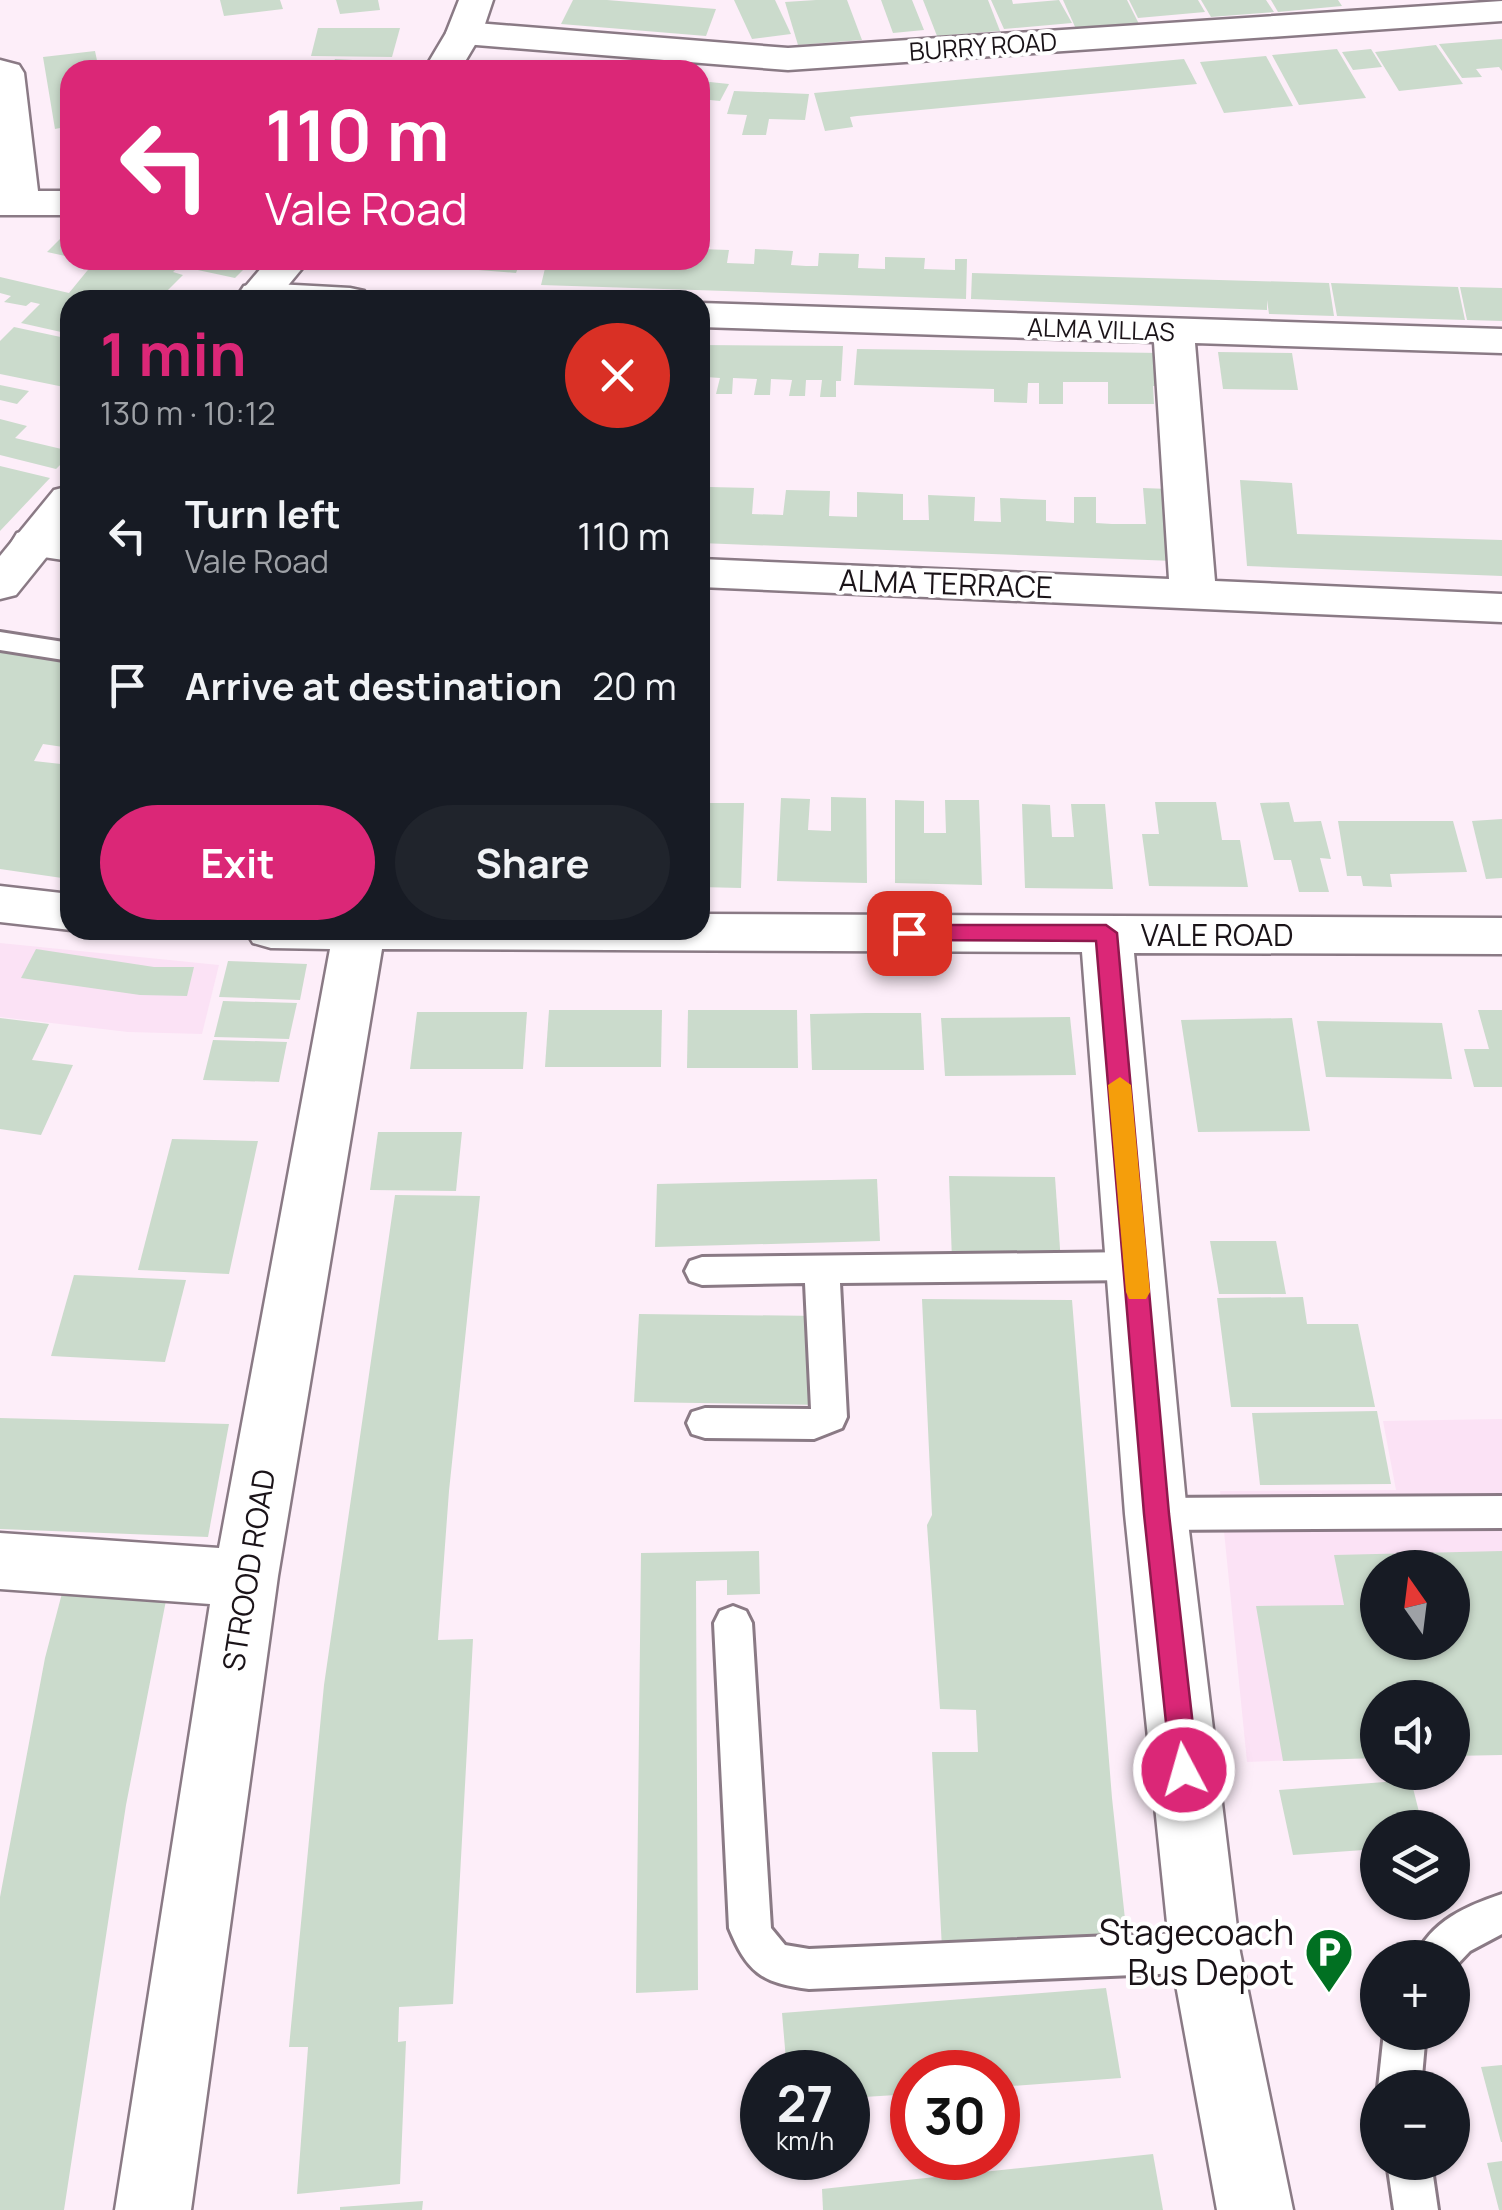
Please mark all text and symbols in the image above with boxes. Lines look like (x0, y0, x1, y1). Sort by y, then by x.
street label: BURRY ROAD (908, 23, 1058, 69)
text: 110 m (265, 86, 449, 182)
icon: left (100, 100, 230, 230)
text: Vale Road (265, 177, 468, 239)
street label: ALMA VILLAS (1027, 309, 1175, 349)
text: 1 min (100, 312, 247, 394)
button: close (565, 323, 670, 428)
text: 130 m · 10:12 (100, 391, 276, 435)
text: Turn left (185, 487, 341, 539)
icon: left (100, 508, 155, 563)
text: 110 m (577, 509, 670, 561)
text: Vale Road (185, 539, 329, 583)
street label: ALMA TERRACE (838, 559, 1054, 607)
icon: arrive (100, 658, 155, 713)
text: Arrive at destination (185, 659, 562, 711)
text: 20 m (592, 659, 677, 711)
button: Exit (100, 805, 375, 920)
button: Share (395, 805, 670, 920)
pin (867, 891, 952, 976)
icon: arrive (882, 906, 937, 961)
street label: VALE ROAD (1141, 914, 1293, 955)
street label: STROOD ROAD (212, 1466, 284, 1674)
north arrow (1360, 1550, 1470, 1660)
map controls (1360, 1550, 1470, 2180)
button: sound (1360, 1680, 1470, 1790)
position arrow (1132, 1718, 1236, 1822)
button: layers (1360, 1810, 1470, 1920)
place label: Stagecoach Bus Depot (1099, 1908, 1294, 1996)
parking icon: Stagecoach Bus Depot (1303, 1926, 1355, 1994)
button: + (1360, 1940, 1470, 2050)
speed limit sign: 30 (890, 2050, 1020, 2180)
text: 27 (777, 2069, 833, 2137)
button: − (1360, 2070, 1470, 2180)
text: km/h (776, 2123, 834, 2158)

